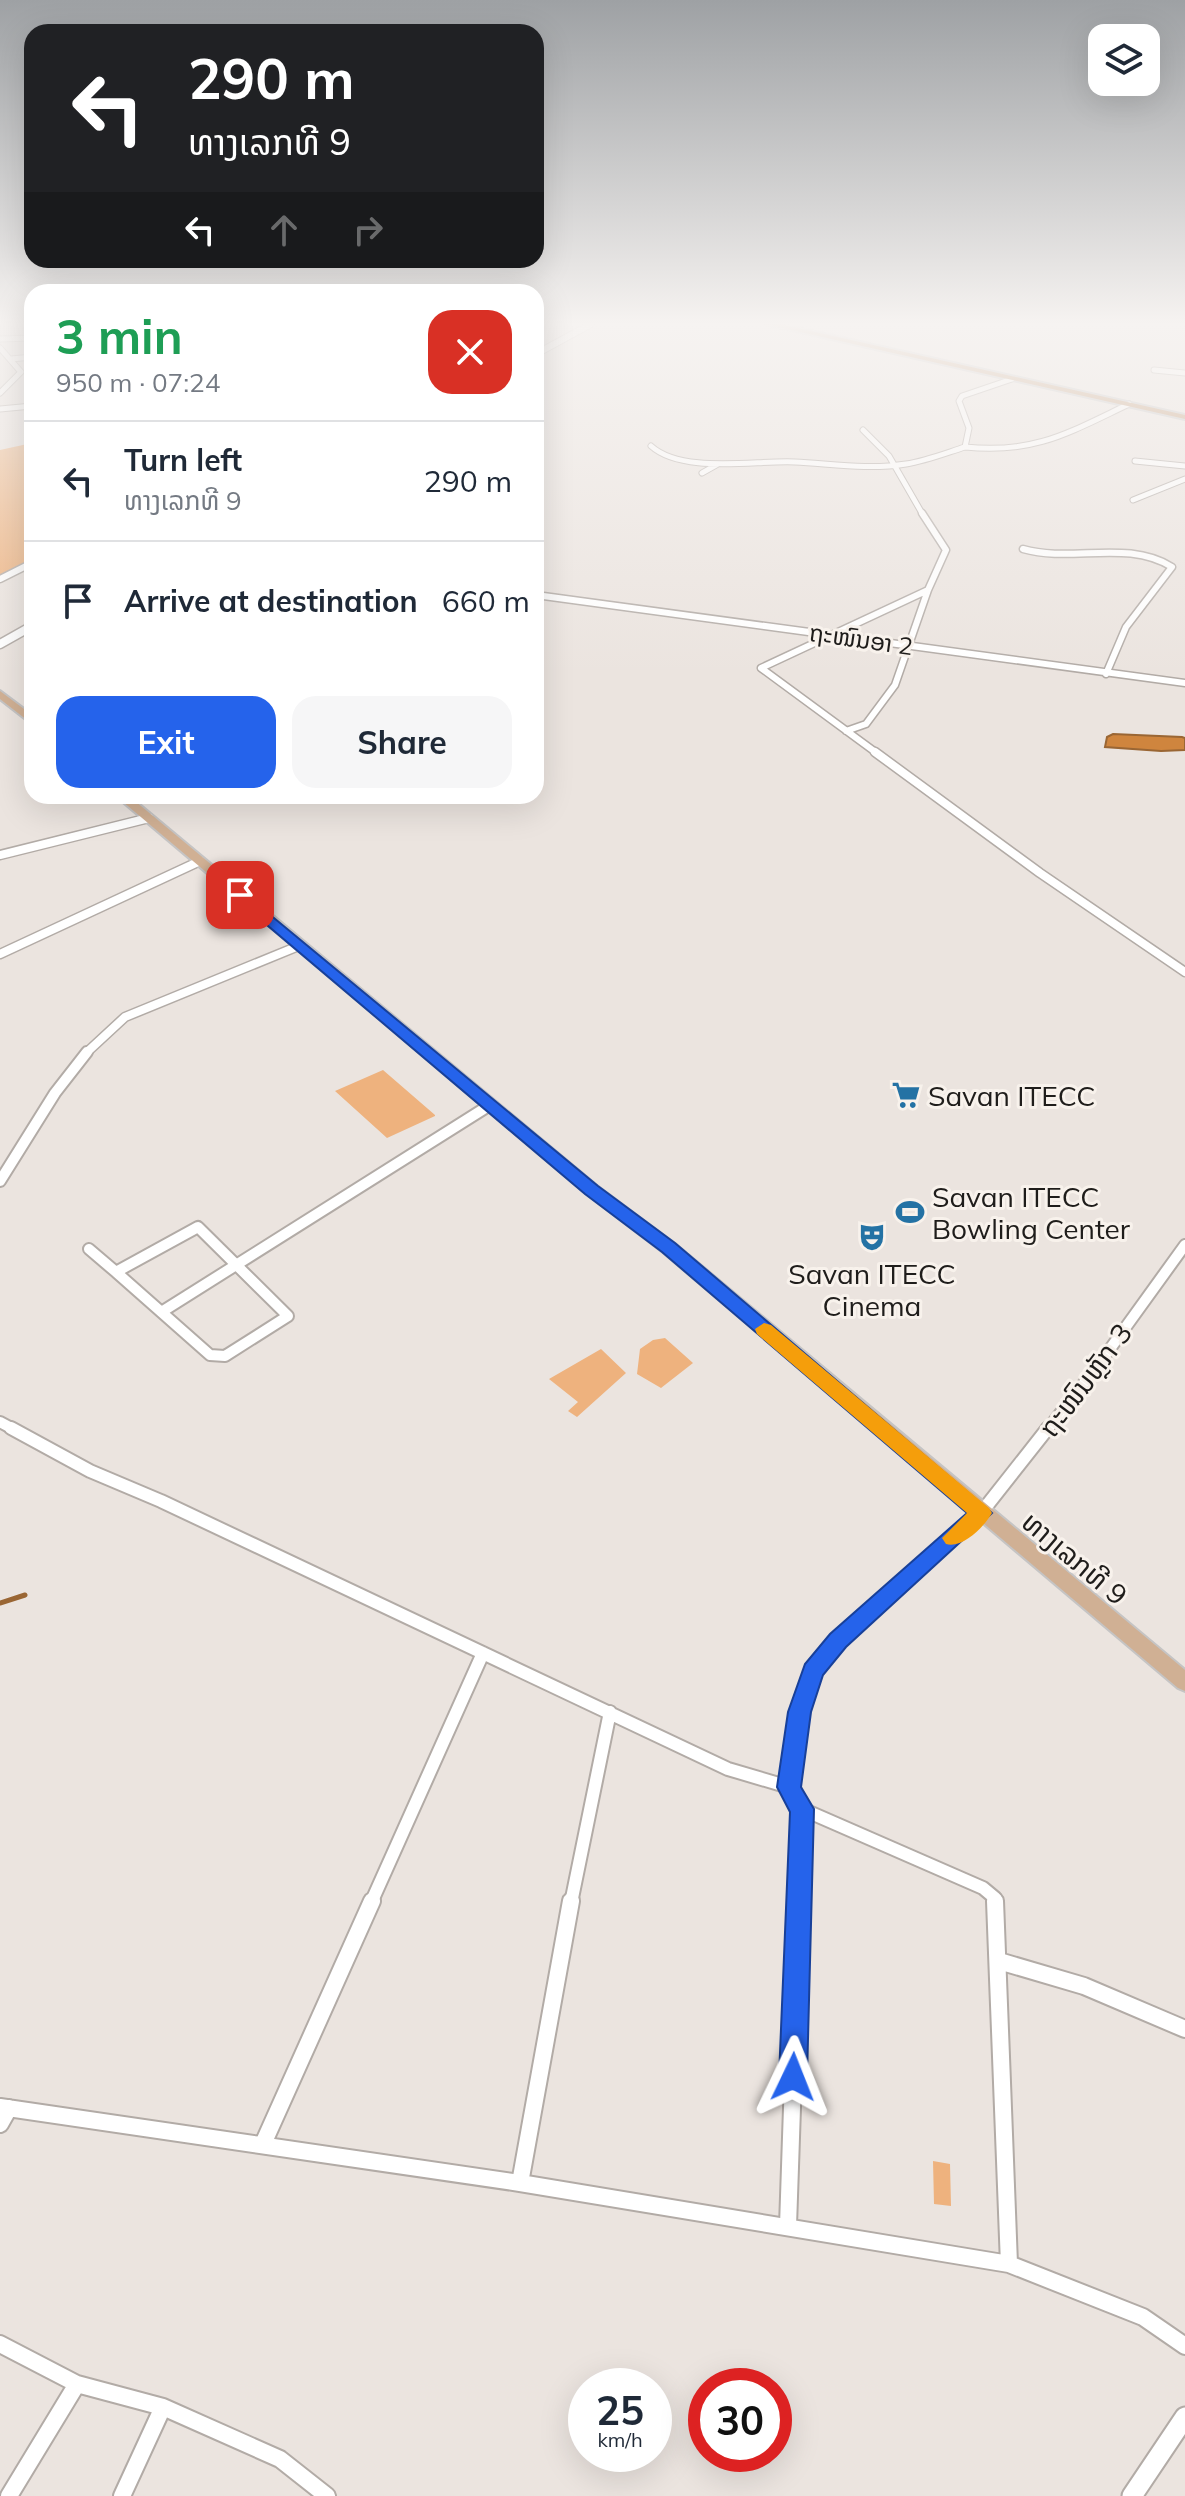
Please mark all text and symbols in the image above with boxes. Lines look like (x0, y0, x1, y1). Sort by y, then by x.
map controls (1088, 24, 1160, 96)
button: layers (1088, 24, 1160, 96)
text: 290 m (188, 43, 355, 113)
icon: left (56, 56, 160, 160)
text: ທາງເລກທີ 9 (188, 119, 351, 164)
icon: left (178, 208, 222, 252)
icon: ahead (262, 208, 306, 252)
icon: right (346, 208, 390, 252)
text: 3 min (56, 306, 183, 366)
button: close (428, 310, 512, 394)
text: 950 m · 07:24 (56, 366, 220, 399)
text: Turn left (124, 441, 242, 479)
icon: left (56, 459, 100, 503)
text: 290 m (424, 462, 512, 500)
text: ທາງເລກທີ 9 (124, 484, 242, 517)
icon: arrive (56, 579, 100, 623)
text: Arrive at destination (124, 582, 418, 620)
text: 660 m (442, 582, 530, 620)
street label: ຖະໜົນອາ 2 (807, 617, 915, 661)
button: Exit (56, 696, 276, 788)
button: Share (292, 696, 512, 788)
pin (206, 861, 274, 929)
icon: arrive (218, 873, 262, 917)
place label: Savan ITECC (928, 1078, 1095, 1113)
supermarket icon: Savan ITECC (891, 1080, 921, 1110)
place label: Savan ITECC Bowling Center (932, 1179, 1131, 1246)
sports icon: Savan ITECC Bowling Center (895, 1197, 925, 1227)
theatre icon: Savan ITECC Cinema (857, 1222, 887, 1252)
place label: Savan ITECC Cinema (788, 1256, 956, 1323)
street label: ຖະໜົນຫຼັກ 3 (1031, 1316, 1139, 1444)
street label: ທາງເລກທີ 9 (1015, 1504, 1135, 1612)
position arrow (751, 2035, 835, 2119)
speed limit sign: 30 (688, 2368, 792, 2472)
text: 25 (596, 2385, 644, 2435)
text: km/h (597, 2427, 643, 2452)

